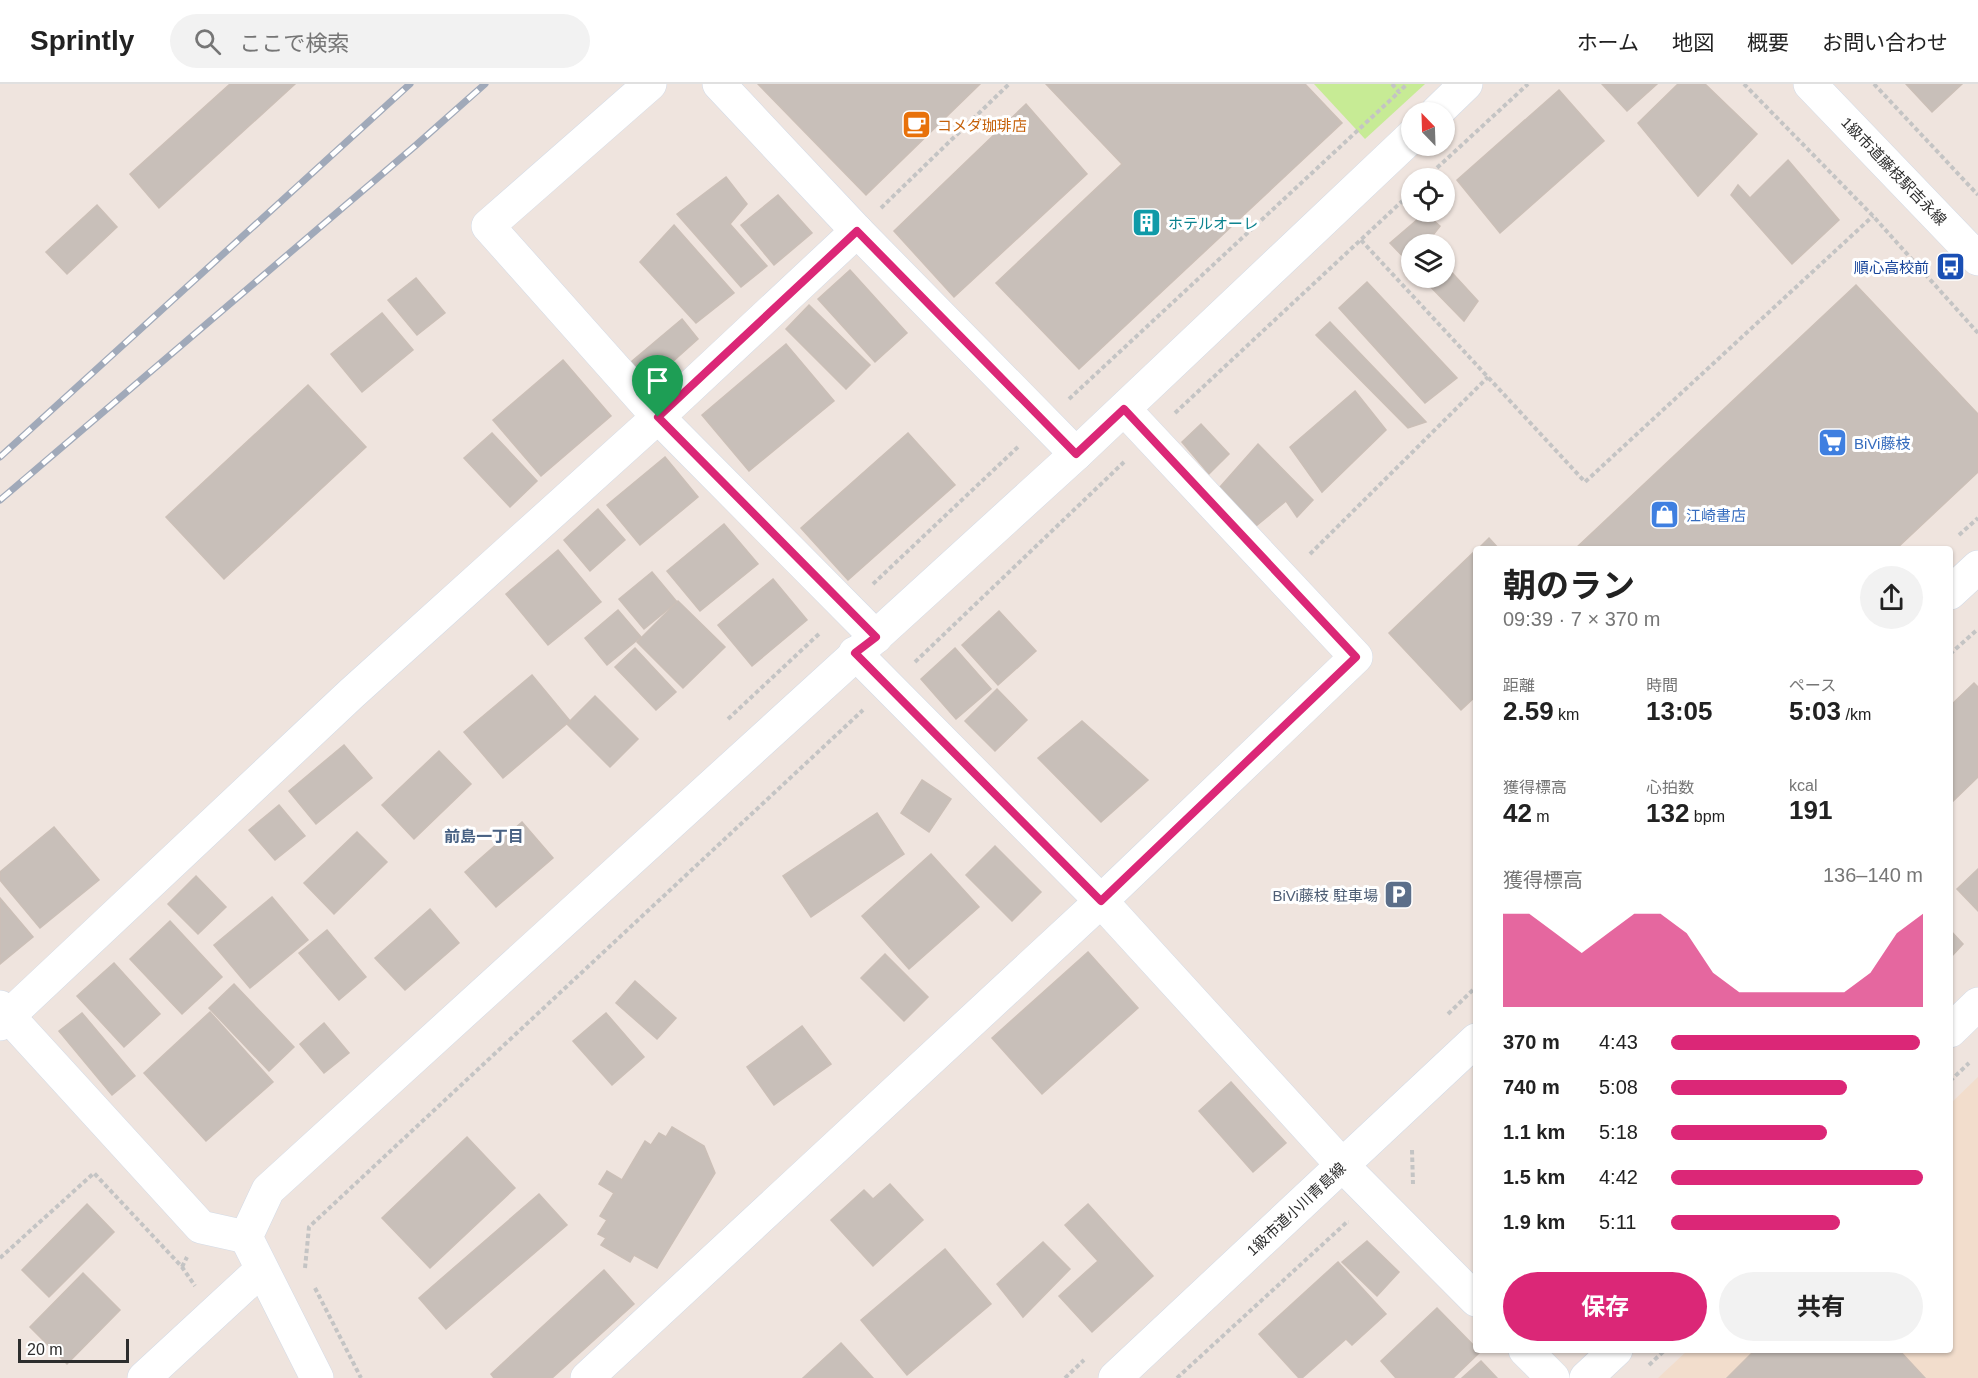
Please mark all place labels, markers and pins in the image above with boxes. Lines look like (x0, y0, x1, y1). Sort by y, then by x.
cafe icon: コメダ珈琲店 (900, 109, 932, 141)
place label: コメダ珈琲店 (937, 117, 1027, 134)
building icon: ホテルオーレ (1131, 207, 1163, 239)
place label: ホテルオーレ (1168, 215, 1258, 232)
bus stop icon: 順心高校前 (1934, 251, 1966, 283)
place label: 順心高校前 (1854, 259, 1929, 276)
pin (632, 355, 683, 417)
supermarket icon: BiVi藤枝 (1817, 427, 1849, 459)
place label: BiVi藤枝 (1854, 435, 1910, 452)
shop icon: 江崎書店 (1649, 499, 1681, 531)
place label: 江崎書店 (1686, 507, 1746, 524)
parking icon: BiVi藤枝 駐車場 (1383, 879, 1415, 911)
place label: BiVi藤枝 駐車場 (1272, 887, 1378, 904)

